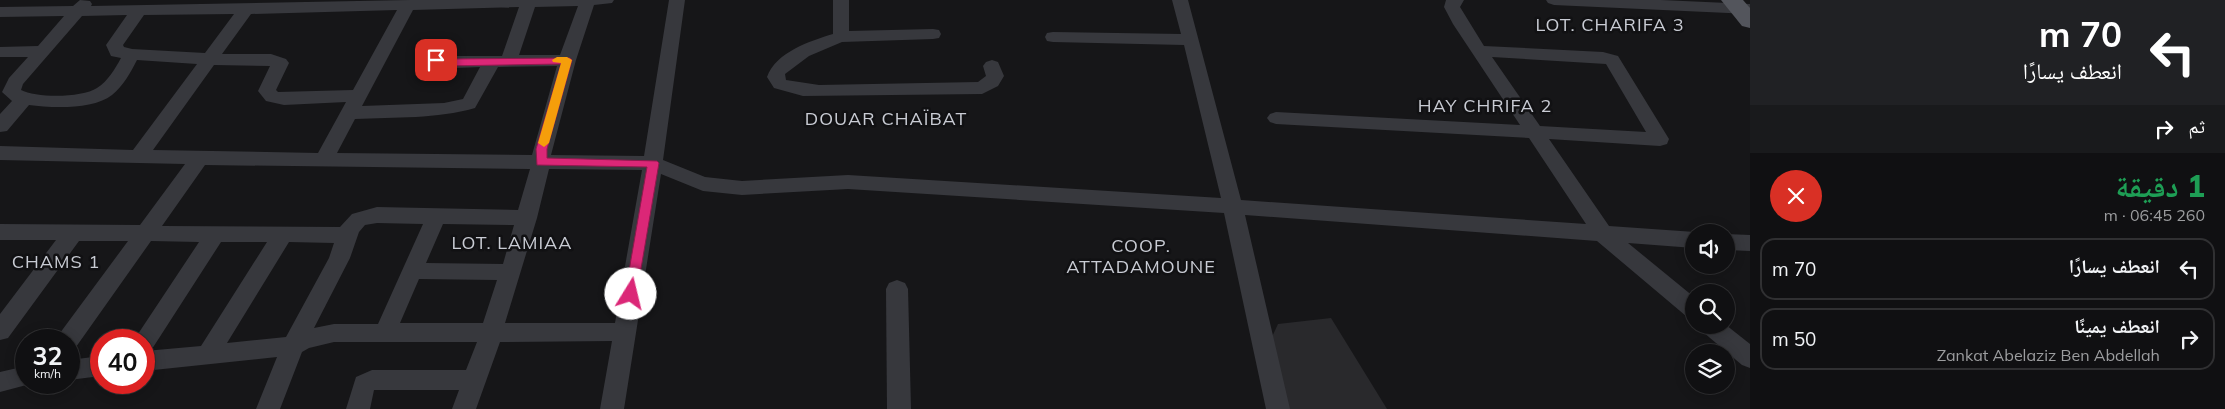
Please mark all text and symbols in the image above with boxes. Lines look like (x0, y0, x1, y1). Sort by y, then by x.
text: 70 m (2039, 12, 2122, 56)
district label: LOT. CHARIFA 3 (1535, 13, 1685, 36)
icon: left (2140, 20, 2205, 85)
pin (415, 39, 457, 81)
icon: arrive (422, 46, 450, 74)
text: انعطف يسارًا (2023, 57, 2122, 85)
district label: HAY CHRIFA 2 (1418, 94, 1552, 117)
district label: DOUAR CHAÏBAT (805, 107, 967, 130)
text: ثم (2188, 114, 2205, 138)
icon: right (2150, 115, 2178, 143)
text: 1 دقيقة (2116, 167, 2205, 205)
button: close (1770, 170, 1822, 222)
text: 260 m · 06:45 (2104, 205, 2205, 225)
map controls (1685, 224, 1735, 394)
button: sound (1685, 224, 1735, 274)
district label: LOT. LAMIAA (451, 231, 573, 254)
district label: COOP. ATTADAMOUNE (1066, 234, 1216, 278)
district label: CHAMS 1 (12, 250, 100, 273)
text: انعطف يسارًا (2069, 254, 2160, 278)
icon: left (2175, 255, 2203, 283)
text: 70 m (1772, 257, 1816, 281)
position arrow (604, 267, 656, 319)
button: search (1685, 284, 1735, 334)
text: انعطف يمينًا (2074, 314, 2160, 338)
icon: right (2175, 325, 2203, 353)
text: 50 m (1772, 327, 1816, 351)
speed limit sign: 40 (90, 329, 155, 394)
text: 32 (32, 340, 63, 371)
button: layers (1685, 344, 1735, 394)
text: Zankat Abelaziz Ben Abdellah (1937, 345, 2160, 365)
text: km/h (34, 366, 61, 381)

